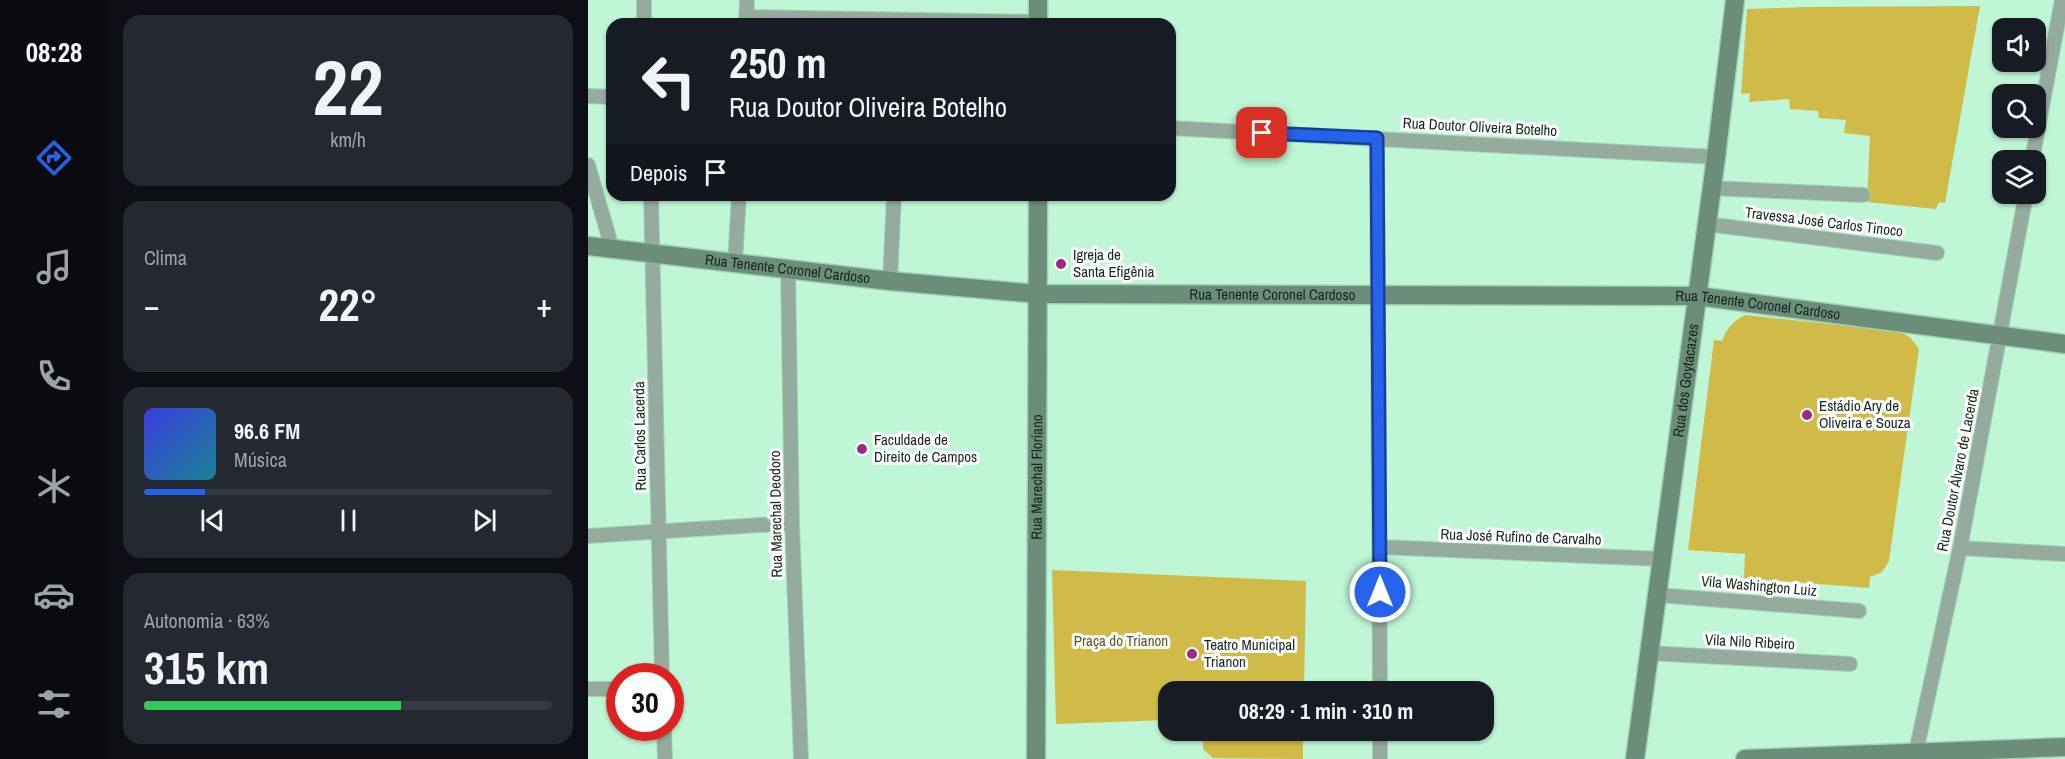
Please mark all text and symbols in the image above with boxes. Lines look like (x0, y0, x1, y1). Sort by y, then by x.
map controls (1992, 18, 2046, 204)
button: sound (1992, 18, 2046, 72)
text: 08:28 (26, 34, 82, 70)
text: 22 (312, 34, 384, 139)
text: 250 m (729, 35, 827, 91)
icon: left (630, 42, 708, 120)
button: search (1992, 84, 2046, 138)
text: Rua Doutor Oliveira Botelho (729, 89, 1007, 125)
pin (1236, 107, 1287, 158)
street label: Rua Doutor Oliveira Botelho (1402, 112, 1558, 141)
icon: arrive (1245, 116, 1278, 149)
text: km/h (330, 126, 366, 153)
icon: directions (33, 137, 75, 179)
button: layers (1992, 150, 2046, 204)
icon: arrive (699, 156, 732, 189)
text: Depois (630, 158, 687, 188)
street label: Travessa José Carlos Tinoco (1744, 201, 1904, 242)
text: Clima (144, 244, 187, 271)
place label: Igreja de Santa Efigênia (1073, 244, 1155, 282)
icon: music (33, 246, 75, 288)
street label: Rua Tenente Coronel Cardoso (704, 249, 872, 289)
marker: Igreja de Santa Efigênia (1054, 257, 1068, 271)
text: 22° (318, 274, 378, 335)
text: − (144, 283, 160, 327)
text: + (536, 283, 552, 327)
street label: Rua Tenente Coronel Cardoso (1189, 283, 1356, 305)
street label: Rua Tenente Coronel Cardoso (1675, 285, 1842, 325)
street label: Rua dos Goytacazes (1667, 322, 1703, 438)
icon: phone (33, 355, 75, 397)
street label: Rua Carlos Lacerda (628, 381, 651, 491)
street label: Rua Doutor Álvaro de Lacerda (1931, 387, 1984, 553)
place label: Estádio Ary de Oliveira e Souza (1819, 395, 1911, 433)
marker: Estádio Ary de Oliveira e Souza (1800, 408, 1814, 422)
street label: Rua Marechal Floriano (1026, 414, 1047, 540)
text: 96.6 FM (234, 416, 300, 446)
place label: Faculdade de Direito de Campos (874, 429, 977, 467)
marker: Faculdade de Direito de Campos (855, 442, 869, 456)
text: Música (234, 446, 287, 473)
street label: Rua Marechal Deodoro (764, 450, 787, 578)
icon: climate (33, 465, 75, 507)
icon: previous (196, 504, 229, 537)
icon: pause (332, 504, 365, 537)
icon: next (468, 504, 501, 537)
street label: Rua José Rufino de Carvalho (1440, 523, 1602, 550)
position arrow (1348, 560, 1412, 624)
street label: Vila Washington Luiz (1700, 570, 1818, 601)
icon: car (33, 574, 75, 616)
text: Autonomia · 63% (144, 607, 270, 634)
street label: Vila Nilo Ribeiro (1705, 629, 1796, 654)
park label: Praça do Trianon (1074, 630, 1168, 651)
place label: Teatro Municipal Trianon (1204, 634, 1295, 672)
text: 315 km (144, 637, 269, 698)
marker: Teatro Municipal Trianon (1185, 647, 1199, 661)
speed limit sign: 30 (606, 663, 684, 741)
icon: filters (33, 683, 75, 725)
text: 08:29 · 1 min · 310 m (1239, 696, 1413, 726)

